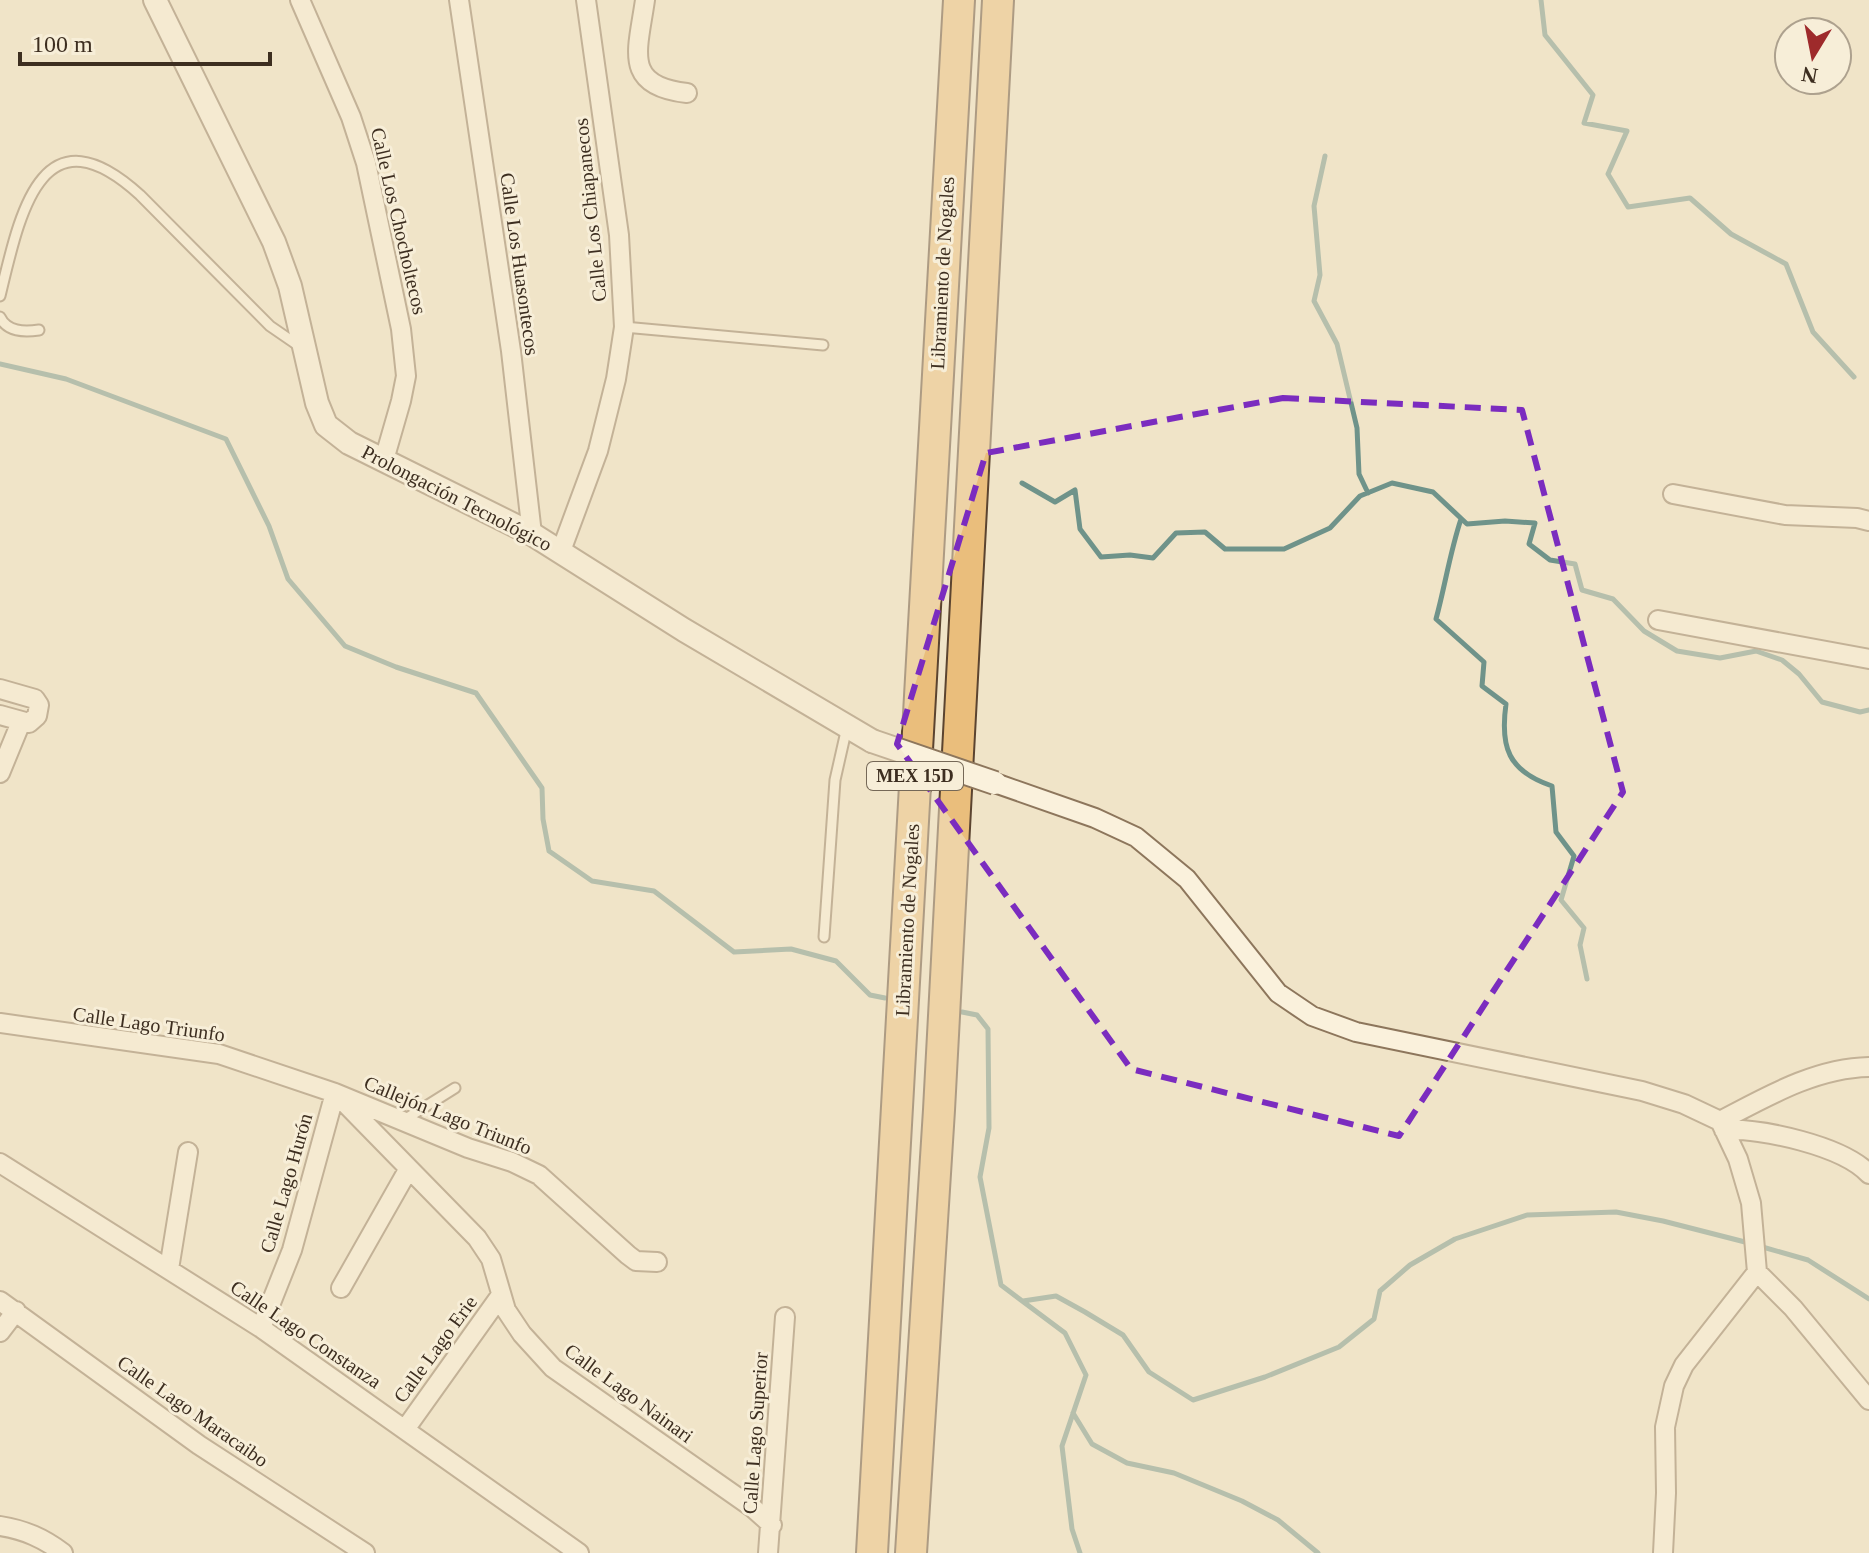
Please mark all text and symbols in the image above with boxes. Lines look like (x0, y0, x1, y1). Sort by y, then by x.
scale bar (20, 16, 270, 66)
north arrow (1773, 16, 1853, 96)
text: 100 m (32, 31, 93, 57)
text: N (1800, 61, 1820, 89)
street label: Calle Los Chiapanecos (569, 117, 612, 303)
street label: Calle Los Chocholtecos (367, 125, 431, 317)
street label: Calle Los Huasontecos (496, 171, 544, 357)
street label: Libramiento de Nogales (926, 176, 959, 370)
street label: Prolongación Tecnológico (358, 441, 555, 556)
road number: MEX 15D (867, 762, 963, 790)
street label: Libramiento de Nogales (891, 823, 924, 1017)
street label: Calle Lago Triunfo (71, 1002, 226, 1047)
street label: Callejón Lago Triunfo (361, 1071, 535, 1160)
street label: Calle Lago Hurón (256, 1111, 317, 1256)
street label: Calle Lago Constanza (226, 1275, 385, 1393)
street label: Calle Lago Erie (389, 1291, 482, 1407)
street label: Calle Lago Nainari (560, 1339, 698, 1448)
street label: Calle Lago Maracaibo (113, 1351, 273, 1472)
street label: Calle Lago Superior (738, 1351, 773, 1515)

